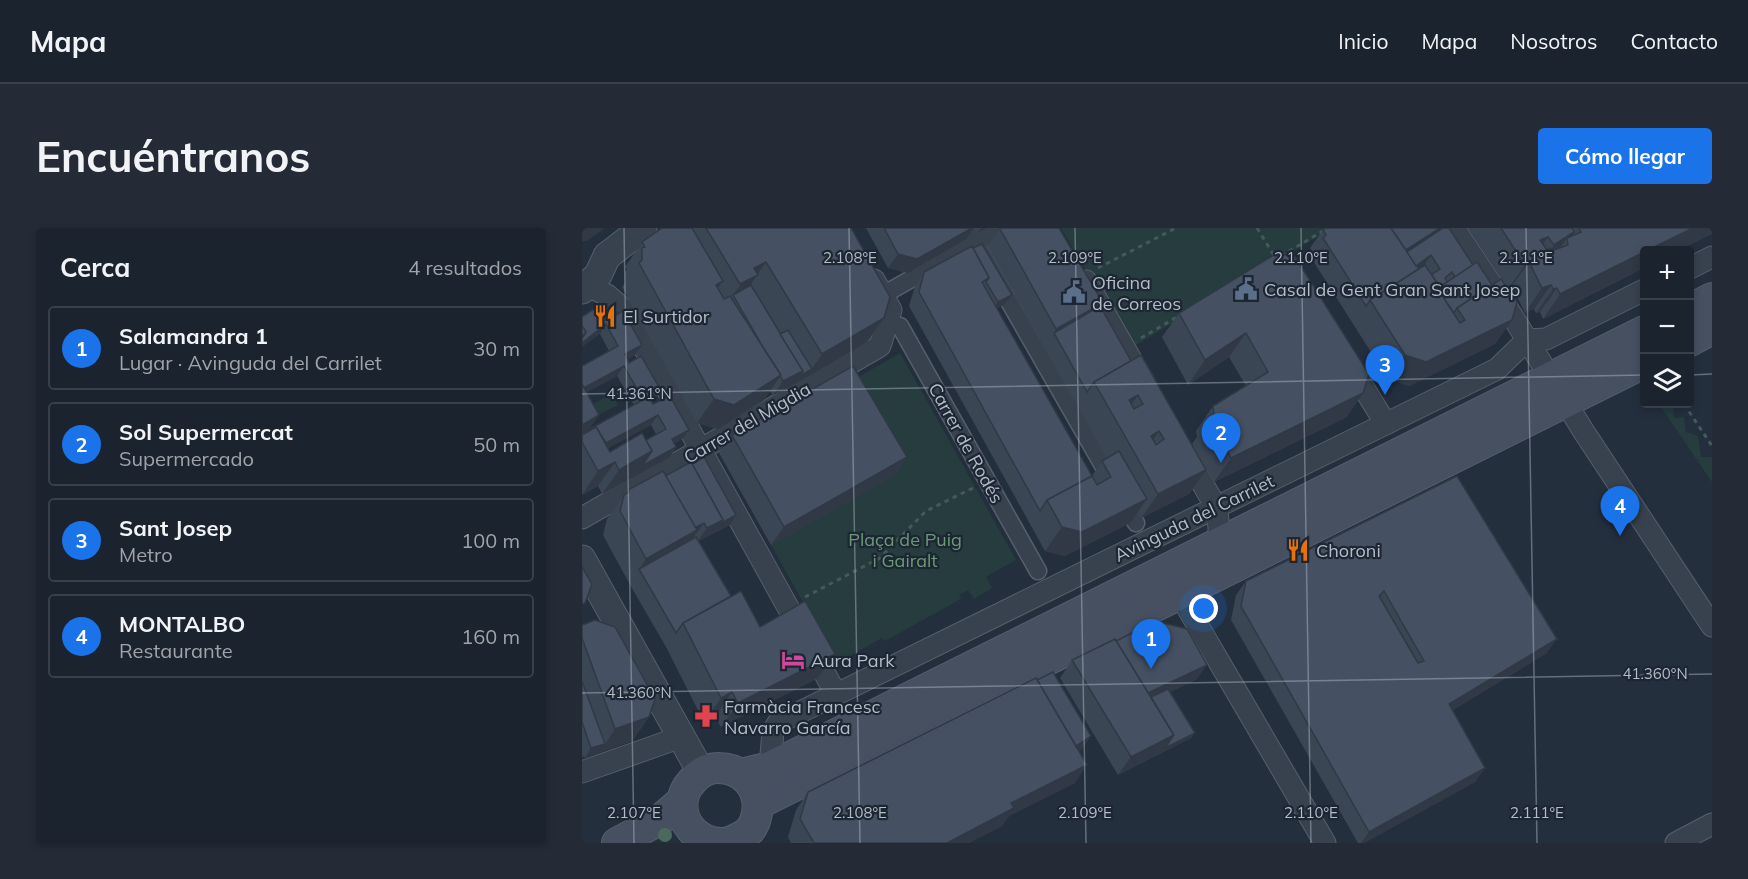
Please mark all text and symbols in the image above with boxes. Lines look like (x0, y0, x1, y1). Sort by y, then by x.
text: Mapa (30, 24, 106, 59)
text: Inicio (1338, 28, 1388, 54)
text: Mapa (1421, 28, 1477, 54)
text: Nosotros (1510, 28, 1597, 54)
text: Contacto (1630, 28, 1718, 54)
button: Cómo llegar (1538, 128, 1712, 184)
text: Encuéntranos (36, 130, 310, 183)
map controls (1640, 246, 1694, 408)
button: + (1640, 246, 1694, 300)
text: 2.108°E (823, 248, 877, 267)
text: 2.109°E (1048, 248, 1102, 267)
text: 2.110°E (1274, 248, 1328, 267)
text: 2.111°E (1499, 248, 1553, 267)
text: Cerca (60, 251, 130, 284)
text: 4 resultados (408, 255, 522, 280)
place label: Oficina de Correos (1092, 271, 1181, 315)
public building icon: Casal de Gent Gran Sant Josep (1233, 276, 1259, 302)
place label: Casal de Gent Gran Sant Josep (1264, 278, 1520, 301)
public building icon: Oficina de Correos (1061, 279, 1087, 305)
button: − (1640, 300, 1694, 354)
restaurant icon: El Surtidor (592, 303, 618, 329)
place label: El Surtidor (623, 305, 710, 328)
text: Salamandra 1 (119, 322, 268, 350)
text: 1 (76, 336, 88, 361)
text: 30 m (473, 336, 520, 361)
pin: 3 (1366, 346, 1404, 395)
text: Lugar · Avinguda del Carrilet (119, 350, 382, 375)
button: layers (1640, 354, 1694, 408)
street label: Carrer del Migdia (679, 377, 815, 469)
street label: Carrer de Rodés (923, 379, 1009, 507)
text: 41.361°N (606, 384, 672, 403)
pin: 2 (1202, 414, 1240, 463)
text: Sol Supermercat (119, 418, 293, 446)
text: 2 (76, 432, 88, 457)
text: 50 m (473, 432, 520, 457)
text: Supermercado (119, 446, 254, 471)
street label: Avinguda del Carrilet (1110, 469, 1278, 567)
pin: 4 (1600, 486, 1640, 536)
text: Sant Josep (119, 514, 232, 542)
text: 3 (76, 528, 88, 553)
text: 100 m (461, 528, 520, 553)
park label: Plaça de Puig i Gairalt (848, 528, 962, 572)
restaurant icon: Choroni (1285, 537, 1311, 563)
place label: Choroni (1316, 539, 1381, 562)
text: Metro (119, 542, 173, 567)
your location (1189, 594, 1218, 623)
text: MONTALBO (119, 610, 245, 638)
pin: 1 (1132, 620, 1170, 669)
text: 4 (76, 624, 88, 649)
text: 160 m (461, 624, 520, 649)
text: Restaurante (119, 638, 233, 663)
hotel icon: Aura Park (780, 647, 806, 673)
place label: Aura Park (811, 649, 895, 672)
text: 41.360°N (1622, 664, 1688, 683)
text: 41.360°N (606, 683, 672, 702)
place label: Farmàcia Francesc Navarro García (724, 695, 881, 739)
pharmacy icon: Farmàcia Francesc Navarro García (693, 703, 719, 729)
text: 2.107°E (607, 803, 661, 822)
text: 2.108°E (833, 803, 887, 822)
text: 2.109°E (1058, 803, 1112, 822)
text: 2.110°E (1284, 803, 1338, 822)
text: 2.111°E (1510, 803, 1564, 822)

